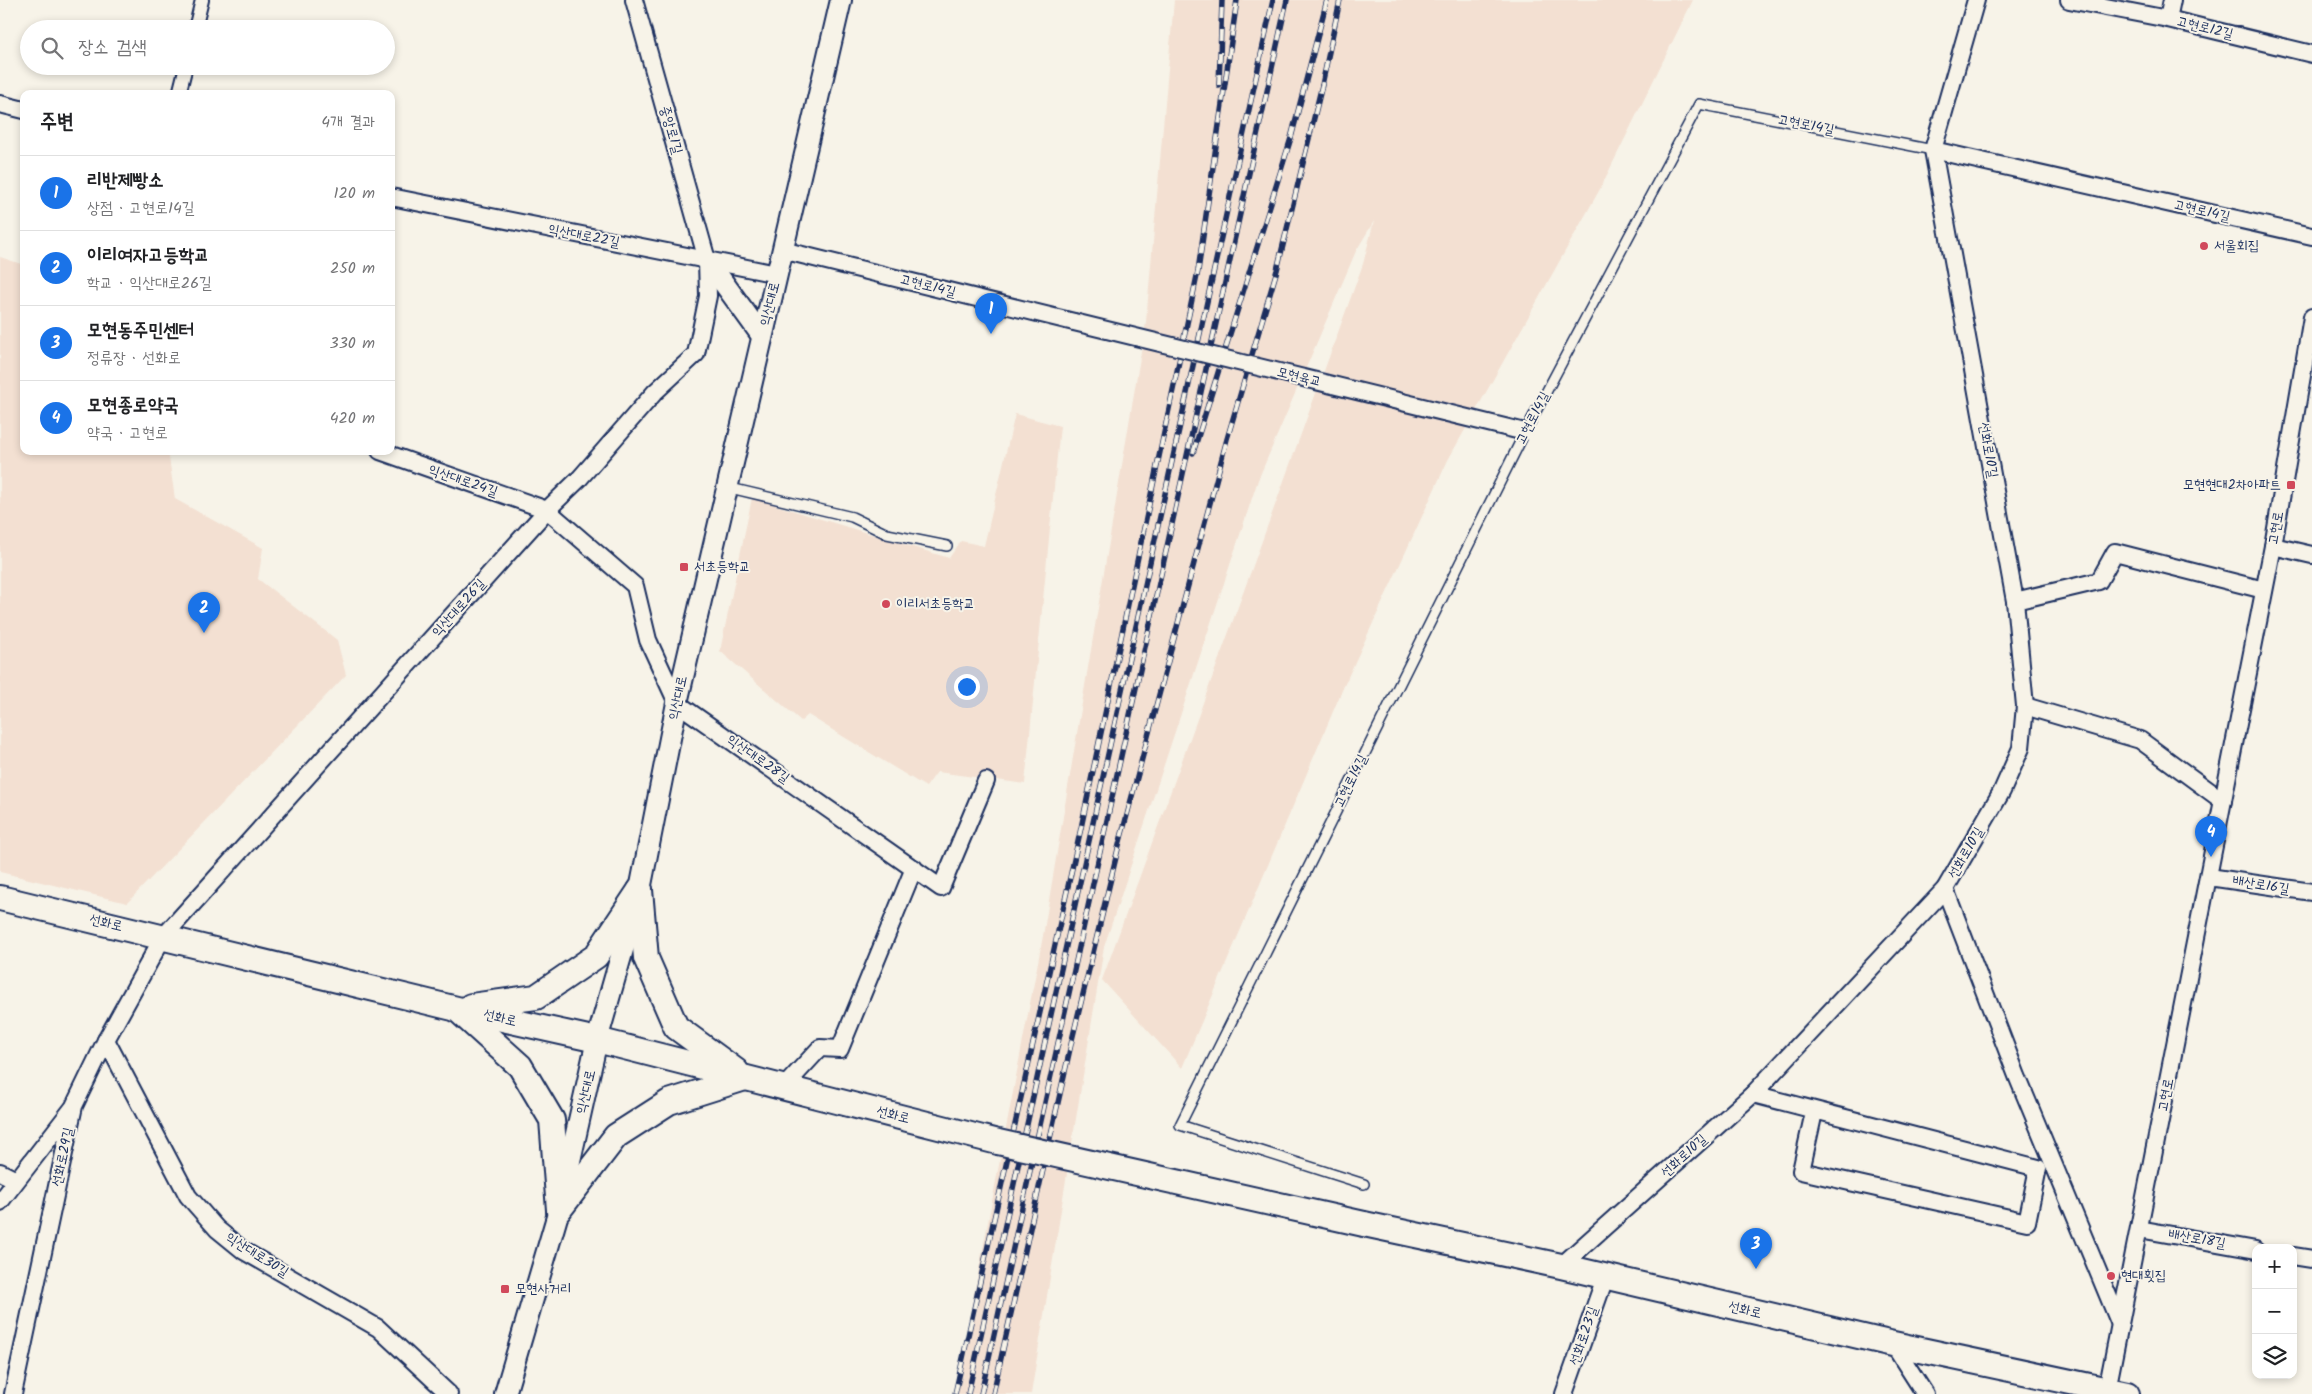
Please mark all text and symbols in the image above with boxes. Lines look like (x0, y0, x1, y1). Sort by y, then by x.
street label: 고현로12길 (2174, 10, 2236, 46)
search box (20, 20, 395, 75)
text: 장소 검색 (78, 33, 147, 63)
icon: search (38, 34, 66, 62)
street label: 중앙로1길 (654, 103, 689, 158)
text: 주변 (40, 106, 74, 139)
street label: 고현로14길 (1776, 109, 1837, 141)
text: 4개 결과 (321, 110, 375, 135)
text: 리반제빵소 (87, 166, 163, 196)
text: 1 (54, 181, 58, 206)
text: 120 m (334, 181, 375, 206)
street label: 고현로14길 (2172, 194, 2233, 228)
text: 상점 · 고현로14길 (87, 196, 195, 221)
street label: 익산대로22길 (546, 218, 622, 254)
place label: 서울회집 (2214, 235, 2259, 257)
marker: 서울회집 (2198, 240, 2210, 252)
text: 이리여자고등학교 (87, 241, 209, 271)
text: 2 (51, 256, 61, 281)
text: 250 m (330, 256, 375, 281)
street label: 고현로14길 (898, 268, 959, 304)
text: 학교 · 익산대로26길 (87, 271, 212, 296)
street label: 익산대로 (754, 279, 786, 329)
pin: 1 (975, 293, 1007, 334)
text: 모현동주민센터 (87, 316, 194, 346)
text: 3 (52, 331, 60, 356)
text: 330 m (330, 331, 375, 356)
text: 정류장 · 선화로 (87, 346, 181, 371)
street label: 모현육교 (1274, 361, 1324, 393)
street label: 고현로14길 (1510, 387, 1556, 448)
text: 모현종로약국 (87, 391, 179, 421)
text: 4 (52, 406, 60, 431)
text: 420 m (330, 406, 375, 431)
street label: 선화로10길 (1972, 420, 2004, 480)
text: 약국 · 고현로 (87, 421, 168, 446)
street label: 익산대로24길 (425, 459, 501, 503)
place label: 모현현대2차아파트 (2183, 474, 2281, 496)
marker: 모현현대2차아파트 (2285, 479, 2297, 491)
street label: 고현로 (2262, 509, 2290, 547)
place label: 서초등학교 (694, 556, 750, 578)
marker: 서초등학교 (678, 561, 690, 573)
street label: 익산대로26길 (427, 573, 492, 642)
pin: 2 (188, 592, 220, 633)
place label: 이리서초등학교 (896, 593, 975, 615)
marker: 이리서초등학교 (880, 598, 892, 610)
street label: 익산대로 (663, 674, 693, 722)
your location (954, 674, 980, 700)
street label: 익산대로28길 (722, 729, 795, 789)
street label: 고현로14길 (1329, 750, 1374, 812)
pin: 4 (2195, 816, 2227, 857)
street label: 선화로10길 (1942, 822, 1990, 883)
street label: 배산로16길 (2231, 870, 2292, 900)
street label: 선화로 (87, 908, 125, 938)
street label: 선화로 (481, 1003, 519, 1033)
street label: 익산대로 (570, 1068, 602, 1116)
street label: 고현로 (2152, 1076, 2180, 1114)
street label: 선화로 (874, 1100, 912, 1130)
street label: 선화로29길 (46, 1125, 80, 1189)
street label: 선화로10길 (1656, 1128, 1713, 1183)
street label: 배산로18길 (2167, 1223, 2228, 1255)
street label: 익산대로30길 (221, 1227, 294, 1284)
pin: 3 (1740, 1228, 1772, 1269)
map controls (2252, 1244, 2297, 1379)
button: + (2252, 1244, 2297, 1289)
place label: 현대횟집 (2121, 1265, 2166, 1287)
marker: 현대횟집 (2105, 1270, 2117, 1282)
place label: 모현사거리 (515, 1278, 571, 1300)
marker: 모현사거리 (499, 1283, 511, 1295)
button: − (2252, 1289, 2297, 1334)
street label: 선화로 (1726, 1295, 1764, 1325)
street label: 선화로23길 (1564, 1303, 1605, 1369)
button: layers (2252, 1334, 2297, 1379)

